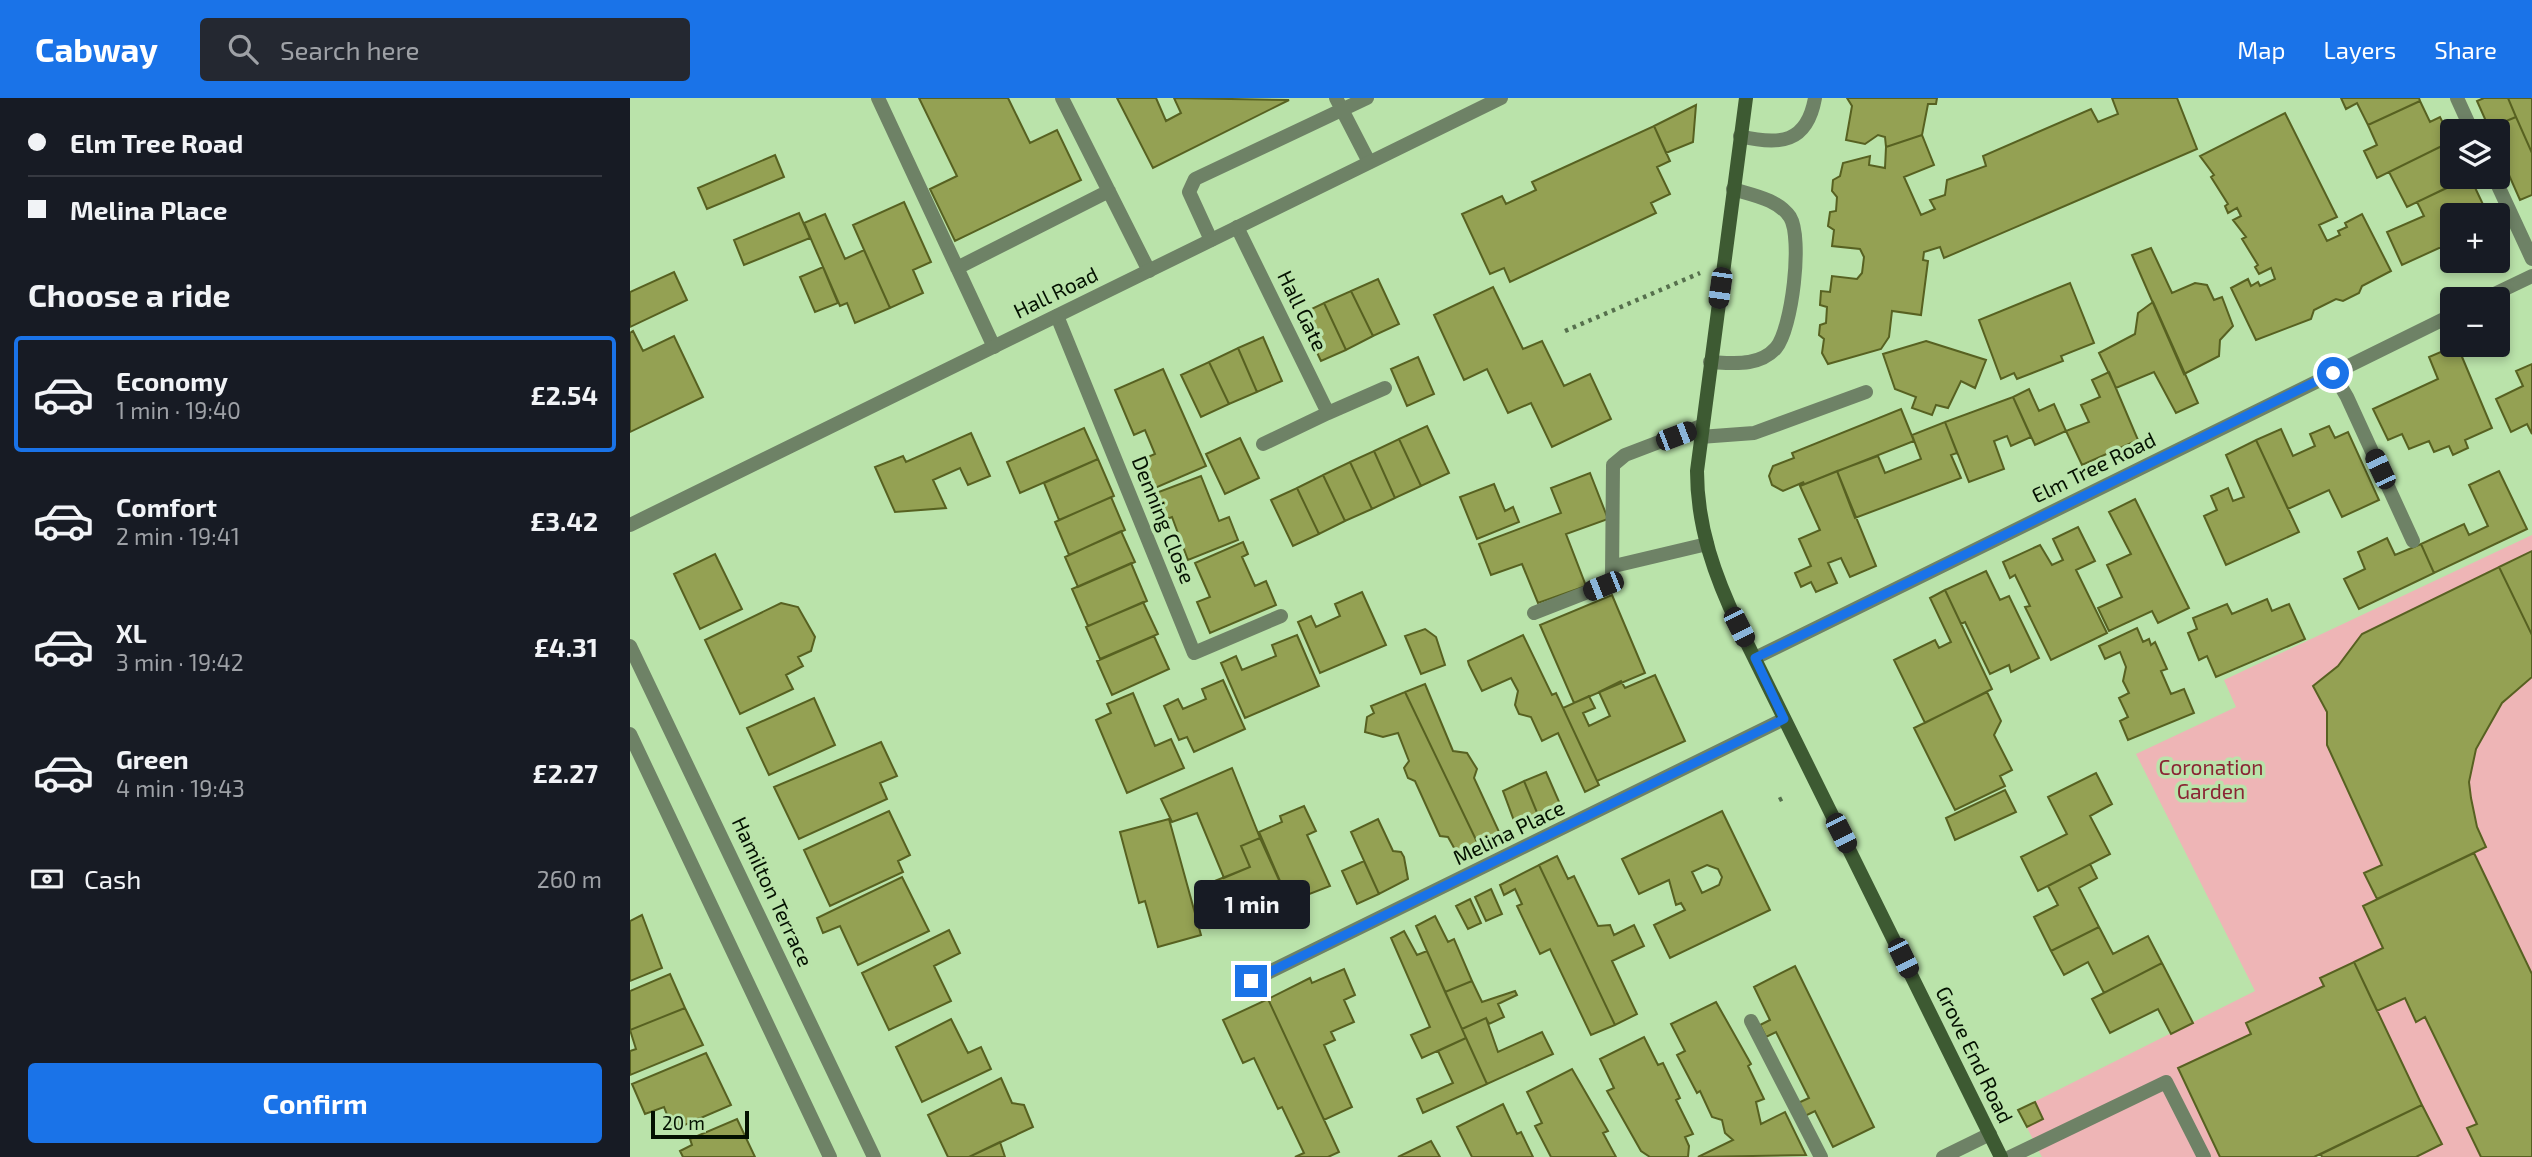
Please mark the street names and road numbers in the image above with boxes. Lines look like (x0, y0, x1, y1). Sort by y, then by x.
street label: Hall Road (1009, 261, 1102, 323)
street label: Hall Gate (1273, 266, 1333, 355)
street label: Elm Tree Road (2027, 426, 2159, 507)
street label: Denning Close (1127, 452, 1201, 587)
street label: Melina Place (1448, 794, 1568, 869)
street label: Hamilton Terrace (728, 812, 819, 970)
street label: Grove End Road (1931, 982, 2019, 1127)

